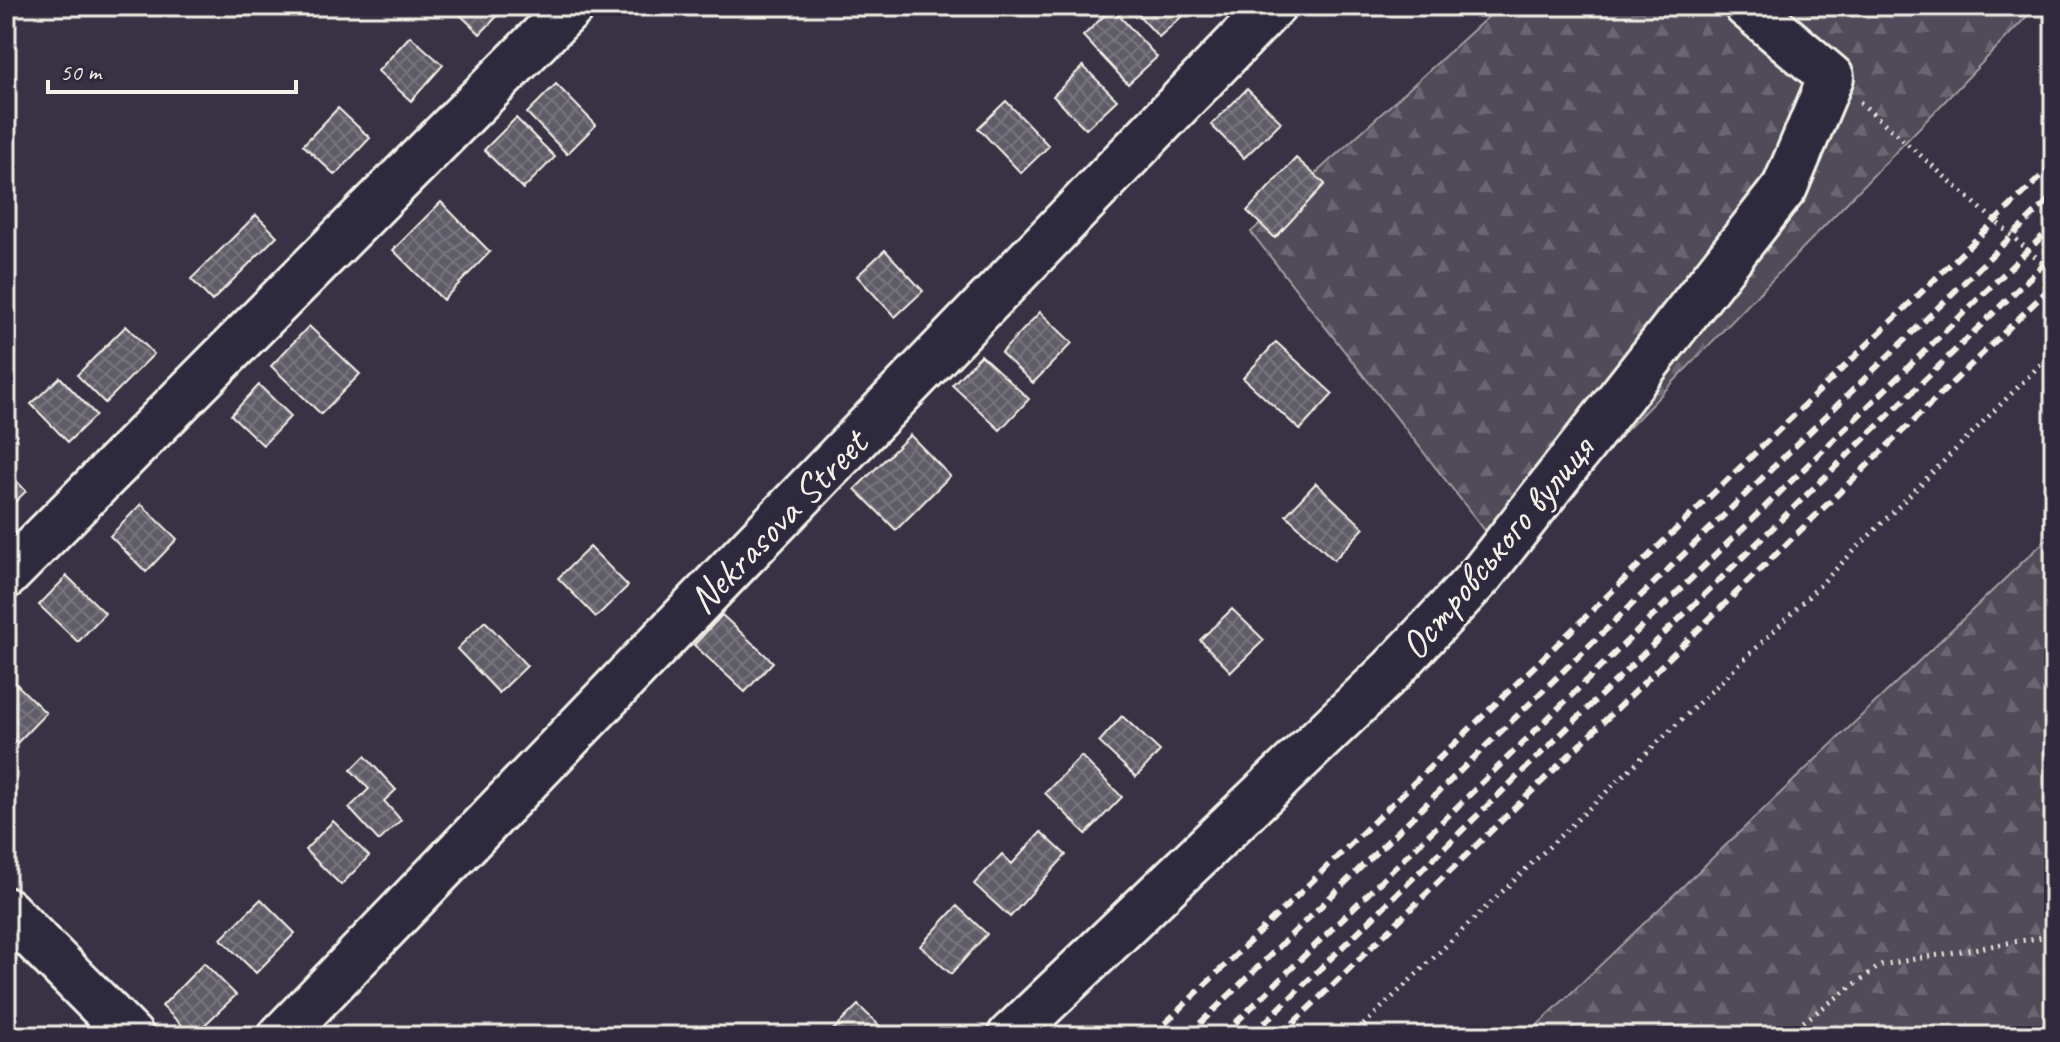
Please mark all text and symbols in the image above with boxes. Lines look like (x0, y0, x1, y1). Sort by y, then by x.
scale bar (48, 44, 296, 94)
text: 50 m (60, 57, 103, 87)
street label: Nekrasova Street (678, 417, 880, 624)
street label: Островського вулиця (1389, 423, 1607, 670)

